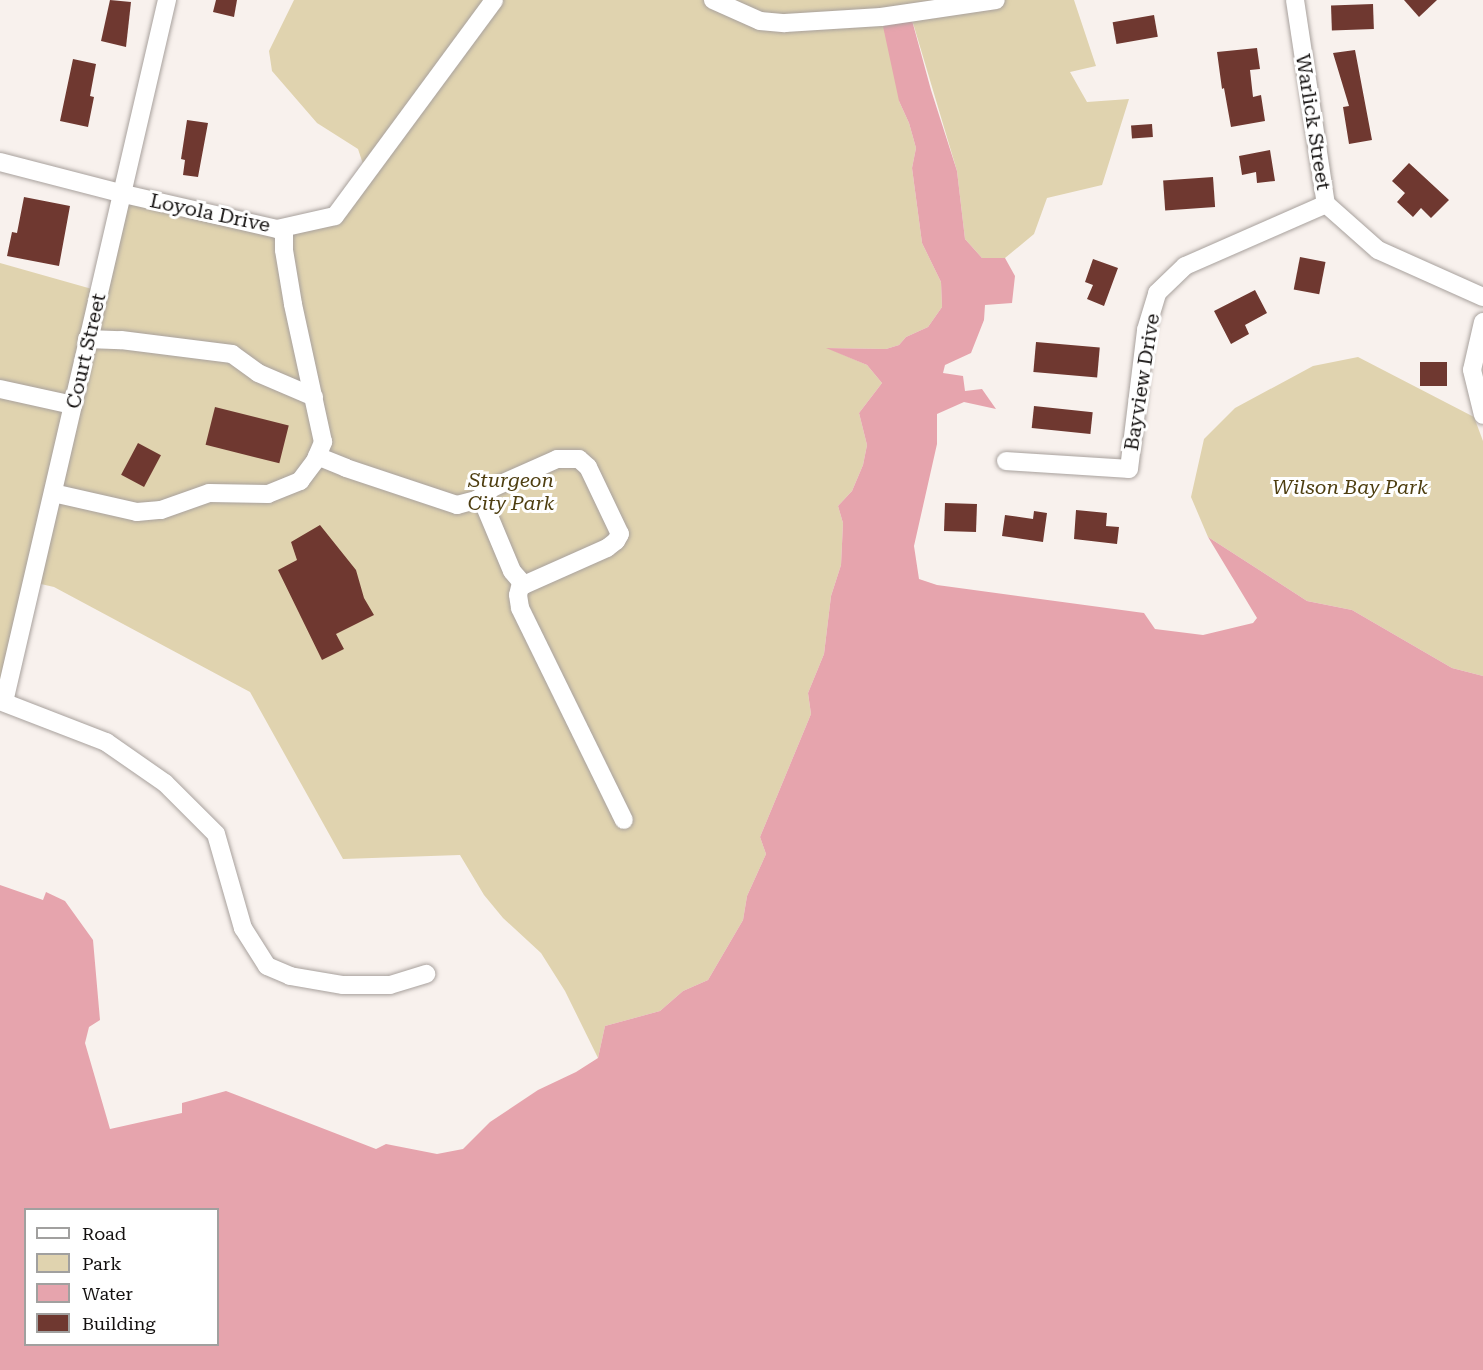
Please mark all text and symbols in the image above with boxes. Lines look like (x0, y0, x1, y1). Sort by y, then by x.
street label: Warlick Street (1290, 52, 1336, 192)
street label: Loyola Drive (148, 189, 272, 237)
street label: Court Street (61, 291, 111, 411)
street label: Bayview Drive (1119, 312, 1165, 452)
park label: Sturgeon City Park (468, 469, 554, 516)
park label: Wilson Bay Park (1272, 475, 1428, 499)
legend (24, 1208, 219, 1346)
text: Road (82, 1223, 126, 1244)
text: Park (82, 1253, 122, 1274)
text: Water (82, 1283, 133, 1304)
text: Building (82, 1313, 156, 1334)

